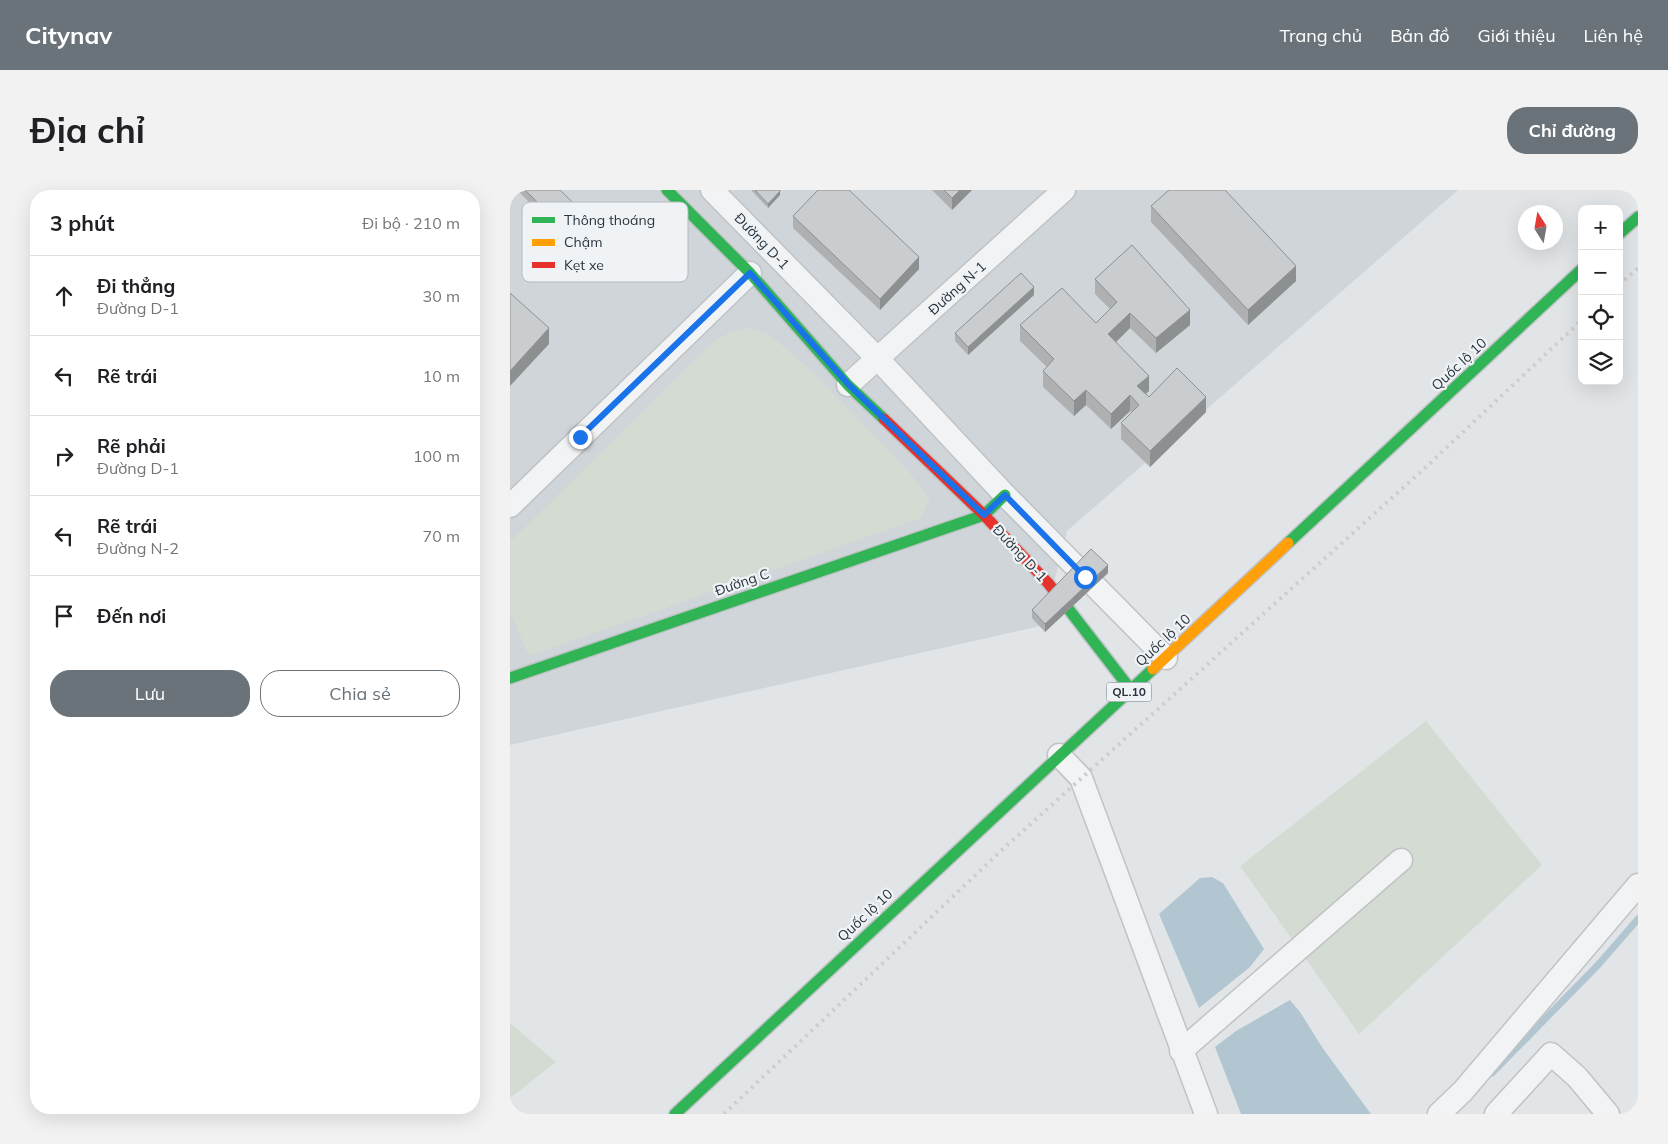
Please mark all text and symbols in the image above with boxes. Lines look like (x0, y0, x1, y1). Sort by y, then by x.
text: Citynav (25, 20, 112, 50)
text: Trang chủ (1279, 24, 1362, 47)
text: Bản đồ (1390, 24, 1450, 47)
text: Giới thiệu (1478, 24, 1556, 47)
text: Liên hệ (1584, 24, 1643, 47)
button: Chỉ đường (1507, 107, 1638, 154)
text: Địa chỉ (30, 108, 145, 152)
legend (522, 202, 688, 282)
north arrow (1518, 205, 1563, 250)
map controls (1578, 205, 1623, 385)
button: + (1578, 205, 1623, 250)
street label: Đường D-1 (731, 209, 793, 273)
text: 3 phút (50, 210, 115, 236)
text: Thông thoáng (564, 211, 655, 229)
text: Đi bộ · 210 m (362, 213, 460, 233)
text: Chậm (564, 233, 602, 251)
button: − (1578, 250, 1623, 295)
text: Kẹt xe (564, 256, 604, 274)
street label: Đường N-1 (924, 257, 990, 319)
text: Đi thẳng (97, 274, 175, 298)
icon: ahead (50, 282, 78, 310)
text: 30 m (423, 286, 460, 306)
button: locate (1578, 295, 1623, 340)
text: Đường D-1 (97, 298, 179, 318)
street label: Quốc lộ 10 (1428, 334, 1490, 394)
button: layers (1578, 340, 1623, 385)
icon: left (50, 362, 78, 390)
text: Rẽ trái (97, 364, 157, 388)
text: 10 m (423, 366, 460, 386)
route end (569, 426, 592, 449)
text: Rẽ phải (97, 434, 166, 458)
icon: right (50, 442, 78, 470)
text: 100 m (413, 446, 460, 466)
text: Đường D-1 (97, 458, 179, 478)
text: Rẽ trái (97, 514, 157, 538)
street label: Đường D-1 (989, 521, 1051, 585)
icon: left (50, 522, 78, 550)
text: 70 m (423, 526, 460, 546)
text: Đường N-2 (97, 538, 179, 558)
street label: Đường C (712, 564, 772, 600)
route start (1074, 566, 1097, 589)
icon: arrive (50, 602, 78, 630)
text: Đến nơi (97, 604, 166, 628)
street label: Quốc lộ 10 (1132, 610, 1194, 670)
button: Lưu (50, 670, 250, 717)
button: Chia sẻ (260, 670, 460, 717)
road number: QL.10 (1106, 682, 1152, 702)
street label: Quốc lộ 10 (834, 885, 896, 945)

